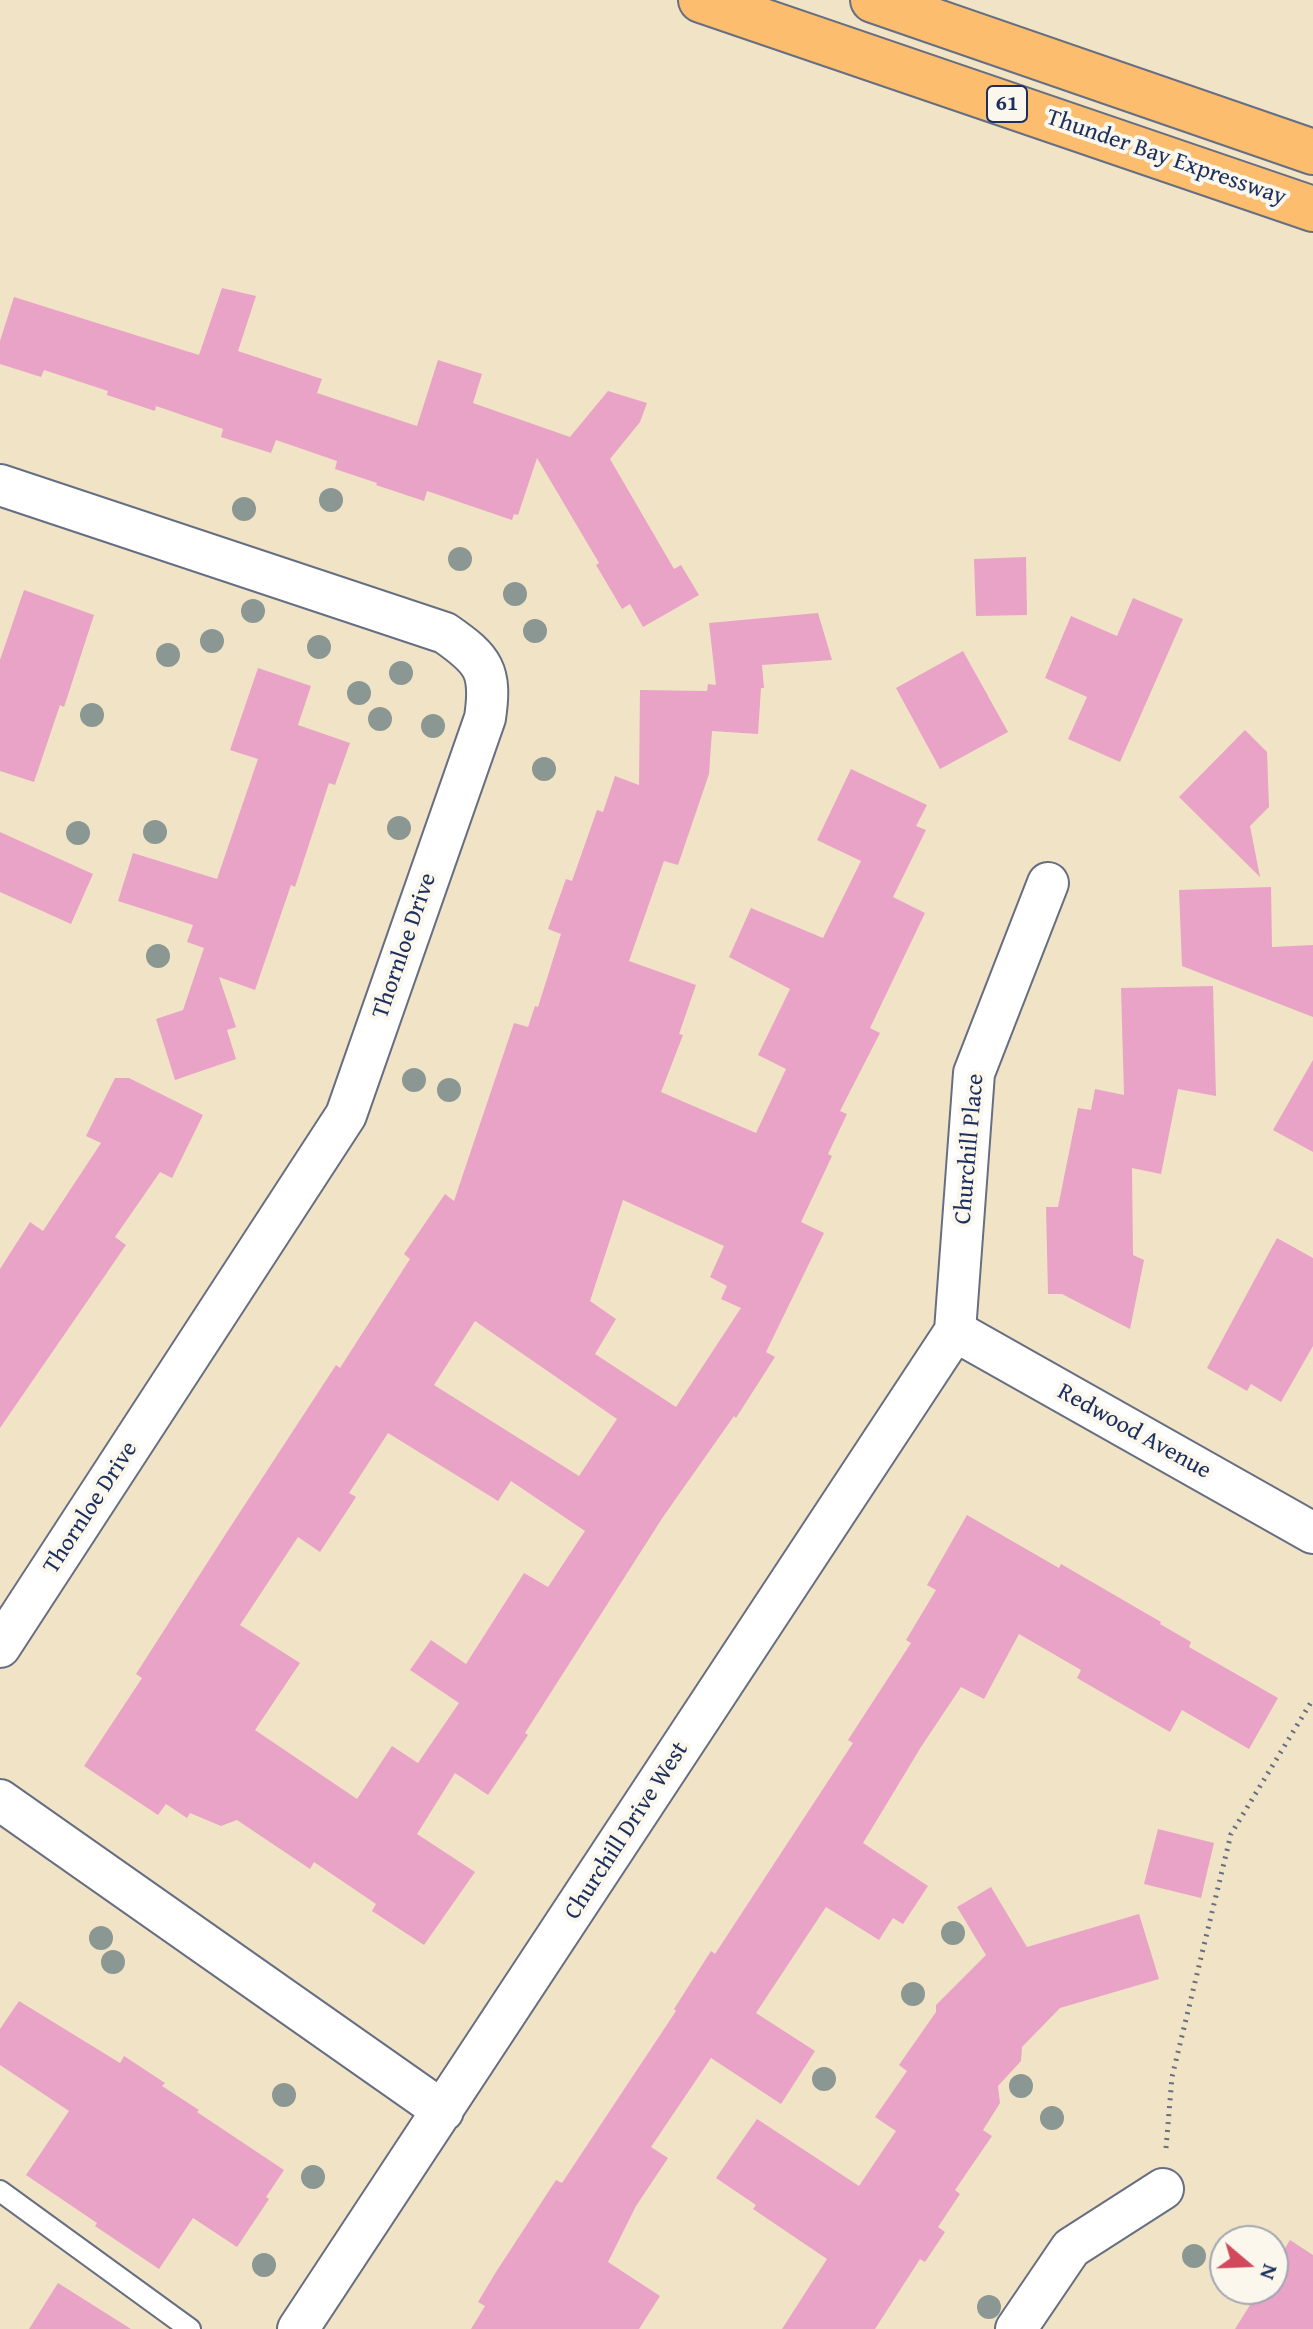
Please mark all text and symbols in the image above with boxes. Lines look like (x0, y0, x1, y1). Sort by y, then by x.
road number: 61 (987, 86, 1027, 122)
street label: Thunder Bay Expressway (1042, 103, 1290, 213)
street label: Thornloe Drive (367, 869, 443, 1023)
street label: Churchill Place (949, 1072, 991, 1226)
street label: Redwood Avenue (1052, 1378, 1216, 1486)
street label: Thornloe Drive (38, 1436, 144, 1580)
street label: Churchill Drive West (559, 1737, 695, 1925)
north arrow (1209, 2225, 1289, 2305)
text: N (1252, 2260, 1287, 2284)

